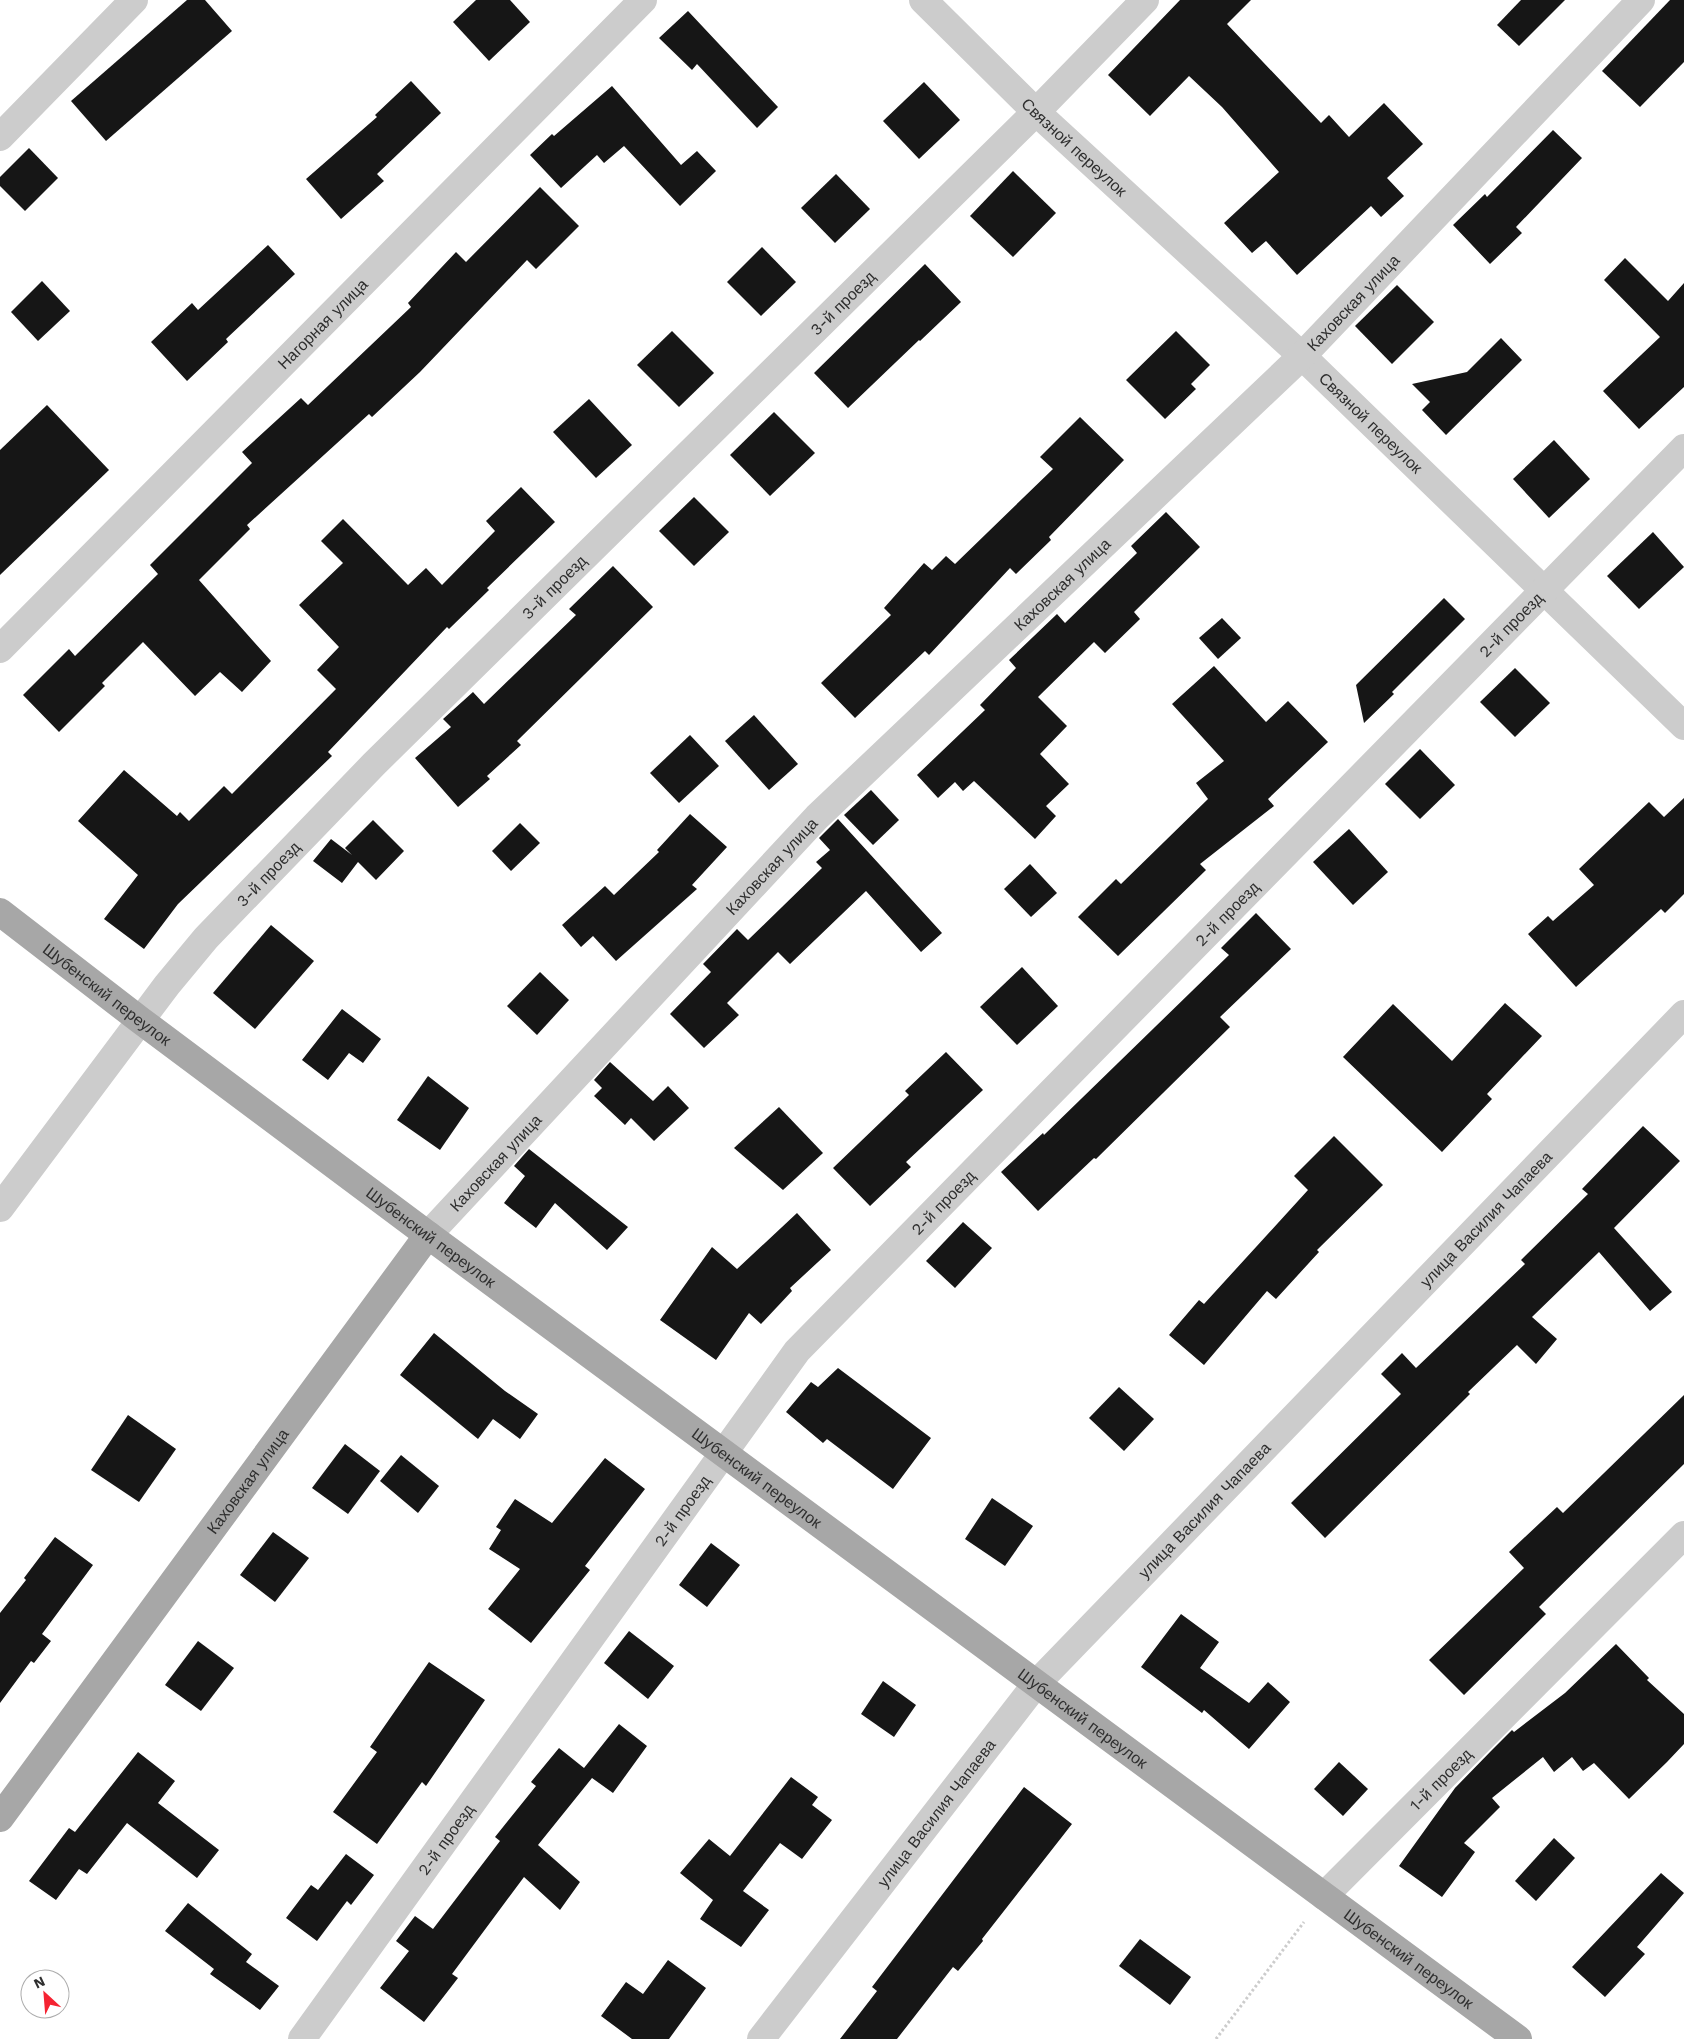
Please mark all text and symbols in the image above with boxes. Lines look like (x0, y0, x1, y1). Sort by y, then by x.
street label: Связной переулок (1018, 94, 1132, 201)
street label: Каховская улица (1303, 250, 1403, 355)
street label: 3-й проезд (806, 266, 879, 339)
street label: Нагорная улица (273, 274, 371, 373)
street label: Связной переулок (1315, 368, 1427, 478)
street label: Каховская улица (1010, 534, 1114, 634)
street label: 3-й проезд (518, 550, 591, 623)
street label: 2-й проезд (1475, 588, 1547, 661)
street label: Каховская улица (722, 813, 821, 919)
street label: 3-й проезд (232, 837, 304, 910)
street label: 2-й проезд (1191, 877, 1263, 950)
street label: Шубенский переулок (39, 939, 176, 1050)
street label: Каховская улица (446, 1110, 545, 1215)
street label: улица Василия Чапаева (1416, 1147, 1556, 1291)
street label: 2-й проезд (907, 1166, 979, 1239)
street label: Шубенский переулок (363, 1183, 500, 1292)
street label: Шубенский переулок (688, 1424, 826, 1532)
street label: Каховская улица (203, 1425, 292, 1537)
street label: улица Василия Чапаева (1134, 1438, 1274, 1582)
street label: 2-й проезд (650, 1471, 715, 1550)
street label: Шубенский переулок (1014, 1664, 1152, 1773)
street label: улица Василия Чапаева (873, 1735, 999, 1891)
street label: 1-й проезд (1405, 1744, 1476, 1814)
street label: 2-й проезд (414, 1800, 478, 1879)
street label: Шубенский переулок (1340, 1904, 1478, 2013)
north arrow (20, 1969, 70, 2019)
text: N (31, 1973, 47, 1992)

